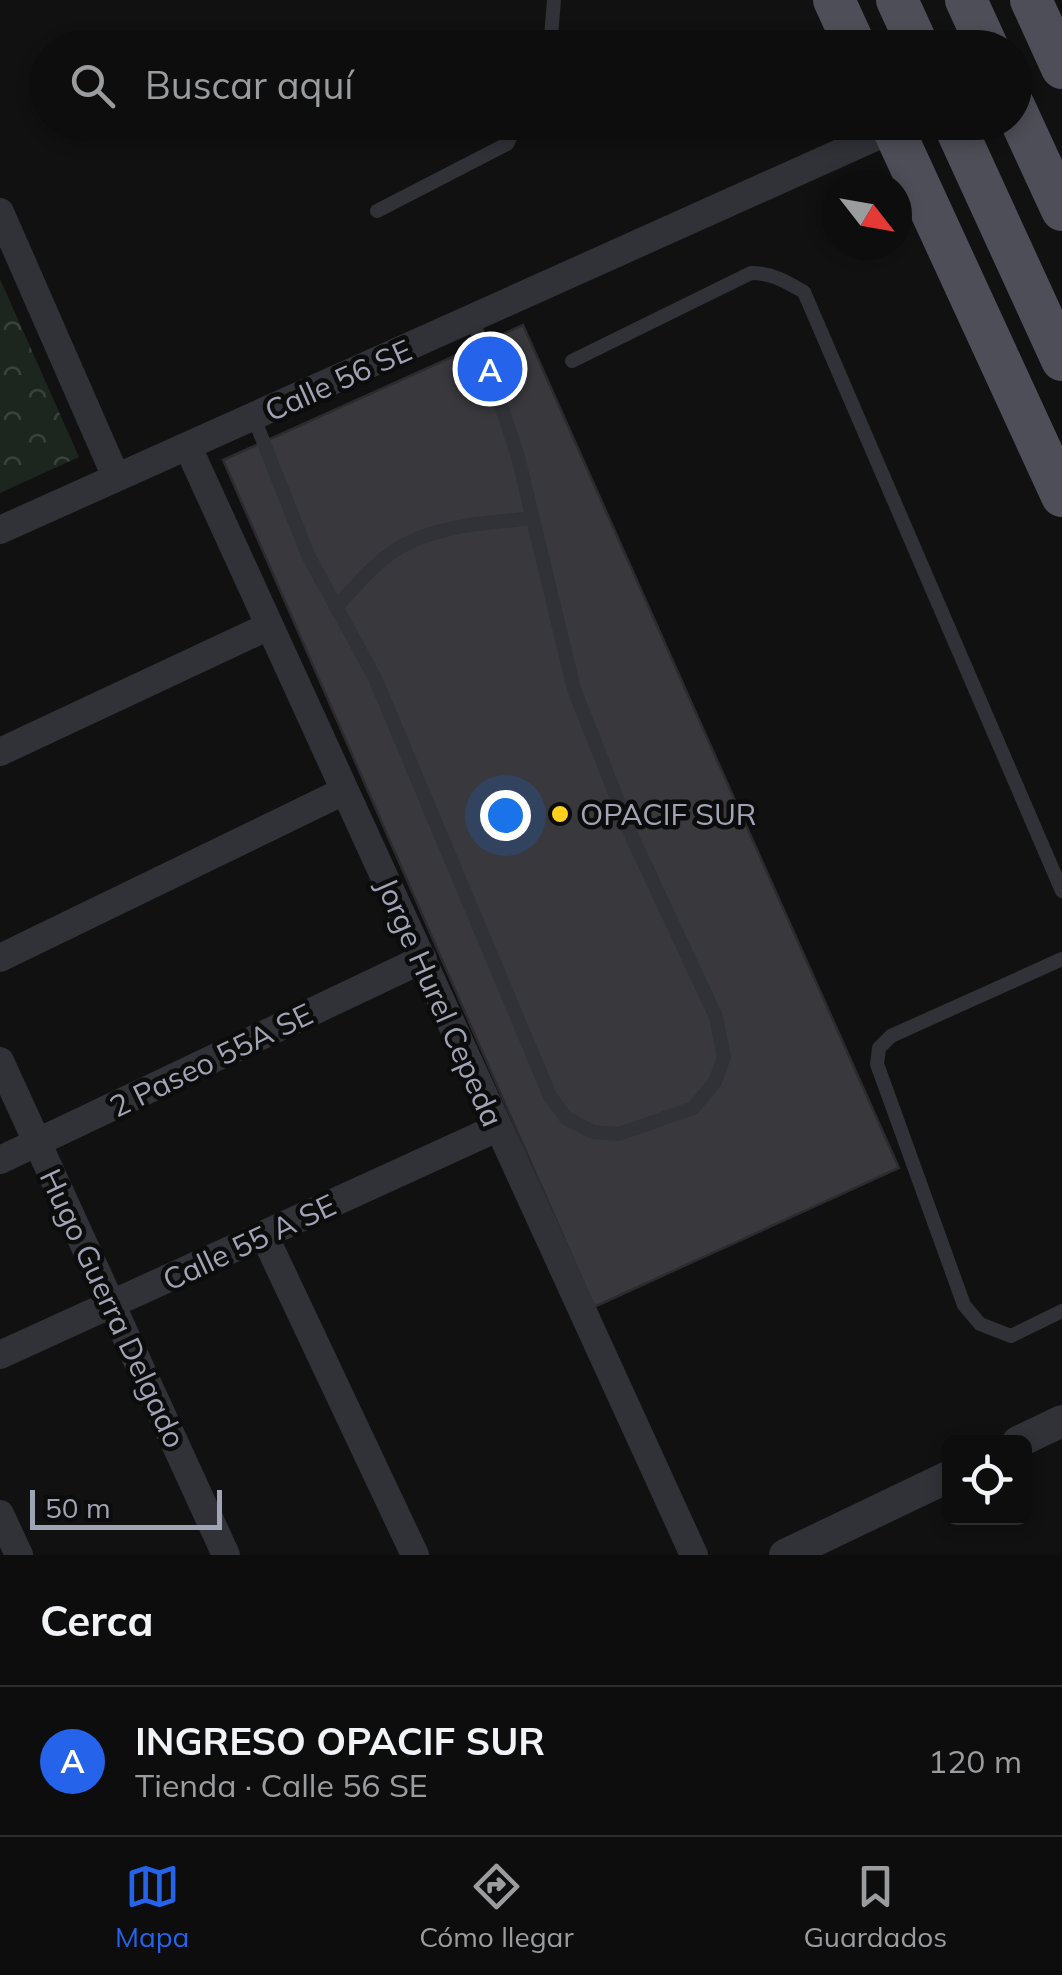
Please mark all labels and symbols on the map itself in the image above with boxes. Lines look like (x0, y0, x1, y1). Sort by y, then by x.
north arrow (822, 170, 912, 260)
street label: Calle 56 SE (259, 331, 417, 429)
pin: A (458, 332, 522, 406)
your location (480, 790, 531, 841)
place label: OPACIF SUR (580, 795, 757, 833)
marker: OPACIF SUR (549, 803, 571, 825)
street label: Jorge Hurel Cepeda (368, 872, 512, 1132)
street label: 2 Paseo 55A SE (103, 994, 319, 1126)
street label: Hugo Guerra Delgado (32, 1162, 194, 1454)
street label: Calle 55 A SE (156, 1185, 342, 1299)
scale bar (30, 1485, 222, 1530)

